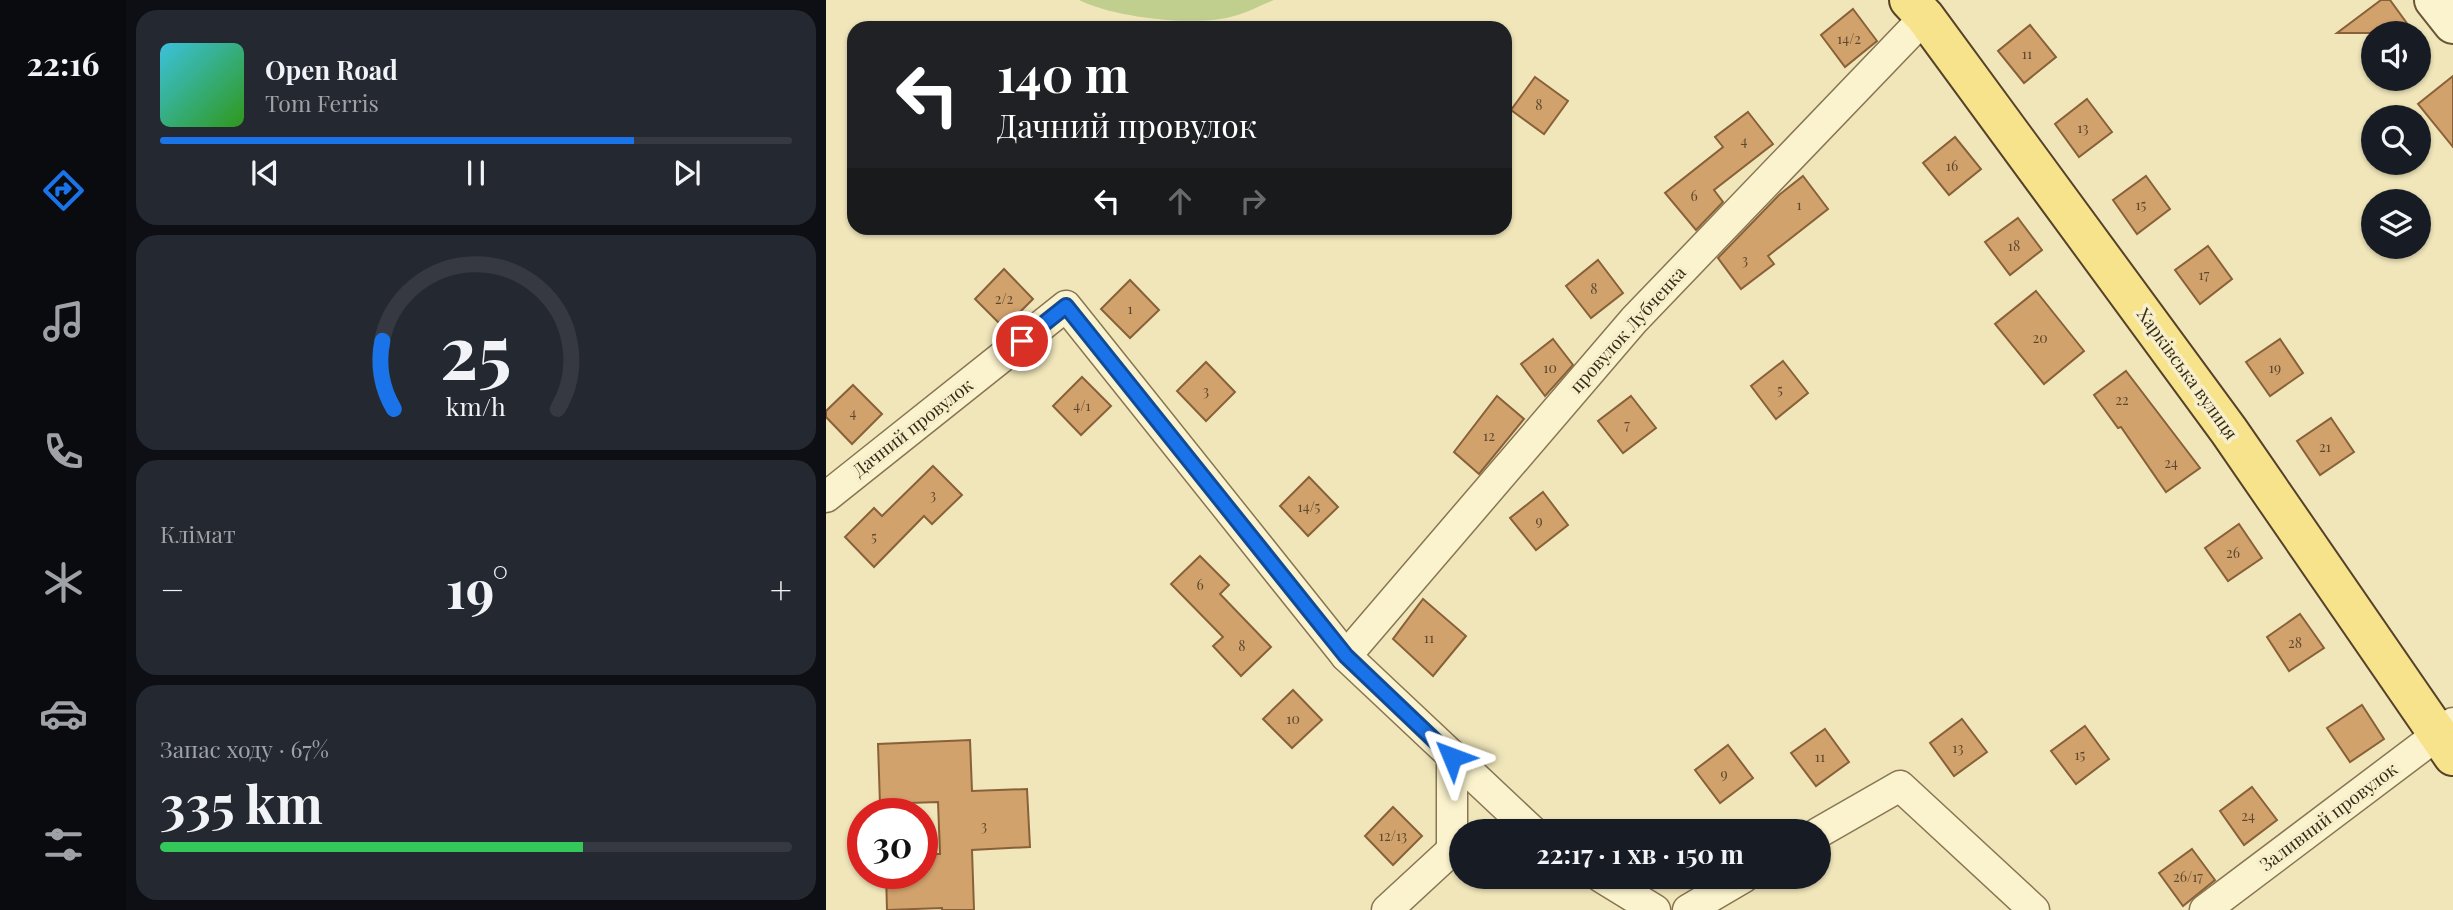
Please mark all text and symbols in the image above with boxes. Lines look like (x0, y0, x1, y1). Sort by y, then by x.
map controls (2361, 21, 2431, 259)
button: sound (2361, 21, 2431, 91)
house number: 14/2 (1837, 29, 1861, 48)
text: 140 m (997, 40, 1129, 105)
text: 22:16 (27, 41, 99, 84)
house number: 11 (2022, 44, 2032, 63)
icon: left (882, 49, 973, 140)
text: Open Road (265, 52, 398, 87)
text: Tom Ferris (265, 87, 379, 118)
house number: 8 (1535, 95, 1543, 114)
text: Дачний провулок (997, 103, 1257, 146)
button: search (2361, 105, 2431, 175)
house number: 13 (2077, 118, 2089, 137)
house number: 4 (1741, 131, 1748, 150)
icon: previous (246, 154, 284, 192)
icon: pause (457, 154, 495, 192)
icon: next (668, 154, 706, 192)
house number: 16 (1946, 156, 1958, 175)
icon: directions (39, 166, 88, 215)
icon: left (1088, 182, 1126, 220)
icon: ahead (1161, 182, 1199, 220)
icon: right (1234, 182, 1272, 220)
house number: 6 (1690, 186, 1698, 205)
button: layers (2361, 189, 2431, 259)
house number: 1 (1796, 195, 1802, 214)
house number: 15 (2136, 195, 2147, 214)
house number: 18 (2008, 236, 2020, 255)
house number: 3 (1742, 250, 1748, 269)
street label: провулок Лубченка (1564, 261, 1691, 398)
house number: 17 (2199, 265, 2210, 284)
house number: 8 (1590, 279, 1598, 298)
house number: 2/2 (995, 289, 1013, 308)
icon: music (39, 297, 88, 346)
house number: 1 (1127, 299, 1133, 318)
text: 25 (440, 300, 512, 397)
street label: Харківська вулиця (2132, 303, 2244, 444)
pin (992, 311, 1052, 371)
icon: arrive (1003, 322, 1041, 360)
house number: 20 (2032, 328, 2048, 347)
house number: 10 (1543, 358, 1557, 377)
house number: 19 (2269, 358, 2281, 377)
street label: Дачний провулок (847, 373, 977, 482)
house number: 5 (1777, 380, 1783, 399)
house number: 3 (1203, 381, 1209, 400)
text: km/h (446, 388, 506, 421)
house number: 22 (2115, 390, 2129, 409)
house number: 4/1 (1073, 396, 1091, 415)
house number: 4 (850, 403, 857, 422)
house number: 7 (1624, 415, 1630, 434)
house number: 12 (1483, 426, 1495, 445)
icon: phone (39, 427, 88, 476)
house number: 21 (2319, 437, 2331, 456)
house number: 24 (2164, 453, 2178, 472)
house number: 3 (930, 485, 936, 504)
house number: 14/5 (1298, 497, 1321, 516)
house number: 9 (1535, 511, 1543, 530)
text: Клімат (160, 518, 236, 549)
house number: 5 (871, 527, 877, 546)
house number: 26 (2226, 543, 2240, 562)
text: 19° (446, 553, 509, 622)
icon: climate (39, 558, 88, 607)
text: − (160, 563, 185, 614)
text: + (770, 563, 792, 614)
house number: 6 (1196, 575, 1204, 594)
house number: 11 (1424, 628, 1434, 647)
house number: 28 (2288, 633, 2302, 652)
house number: 8 (1238, 636, 1246, 655)
icon: car (39, 689, 88, 738)
house number: 10 (1286, 709, 1300, 728)
position arrow (1415, 720, 1489, 794)
text: Запас ходу · 67% (160, 733, 329, 764)
house number: 13 (1952, 738, 1964, 757)
house number: 15 (2075, 745, 2086, 764)
house number: 11 (1815, 747, 1825, 766)
street label: Заливний провулок (2255, 757, 2402, 876)
house number: 9 (1720, 764, 1728, 783)
text: 335 km (160, 768, 323, 837)
speed limit sign: 30 (847, 798, 938, 889)
house number: 24 (2241, 806, 2255, 825)
house number: 3 (981, 816, 987, 835)
icon: filters (39, 820, 88, 869)
house number: 12/13 (1379, 826, 1407, 845)
text: 22:17 · 1 хв · 150 m (1536, 836, 1744, 871)
house number: 26/17 (2173, 867, 2203, 886)

